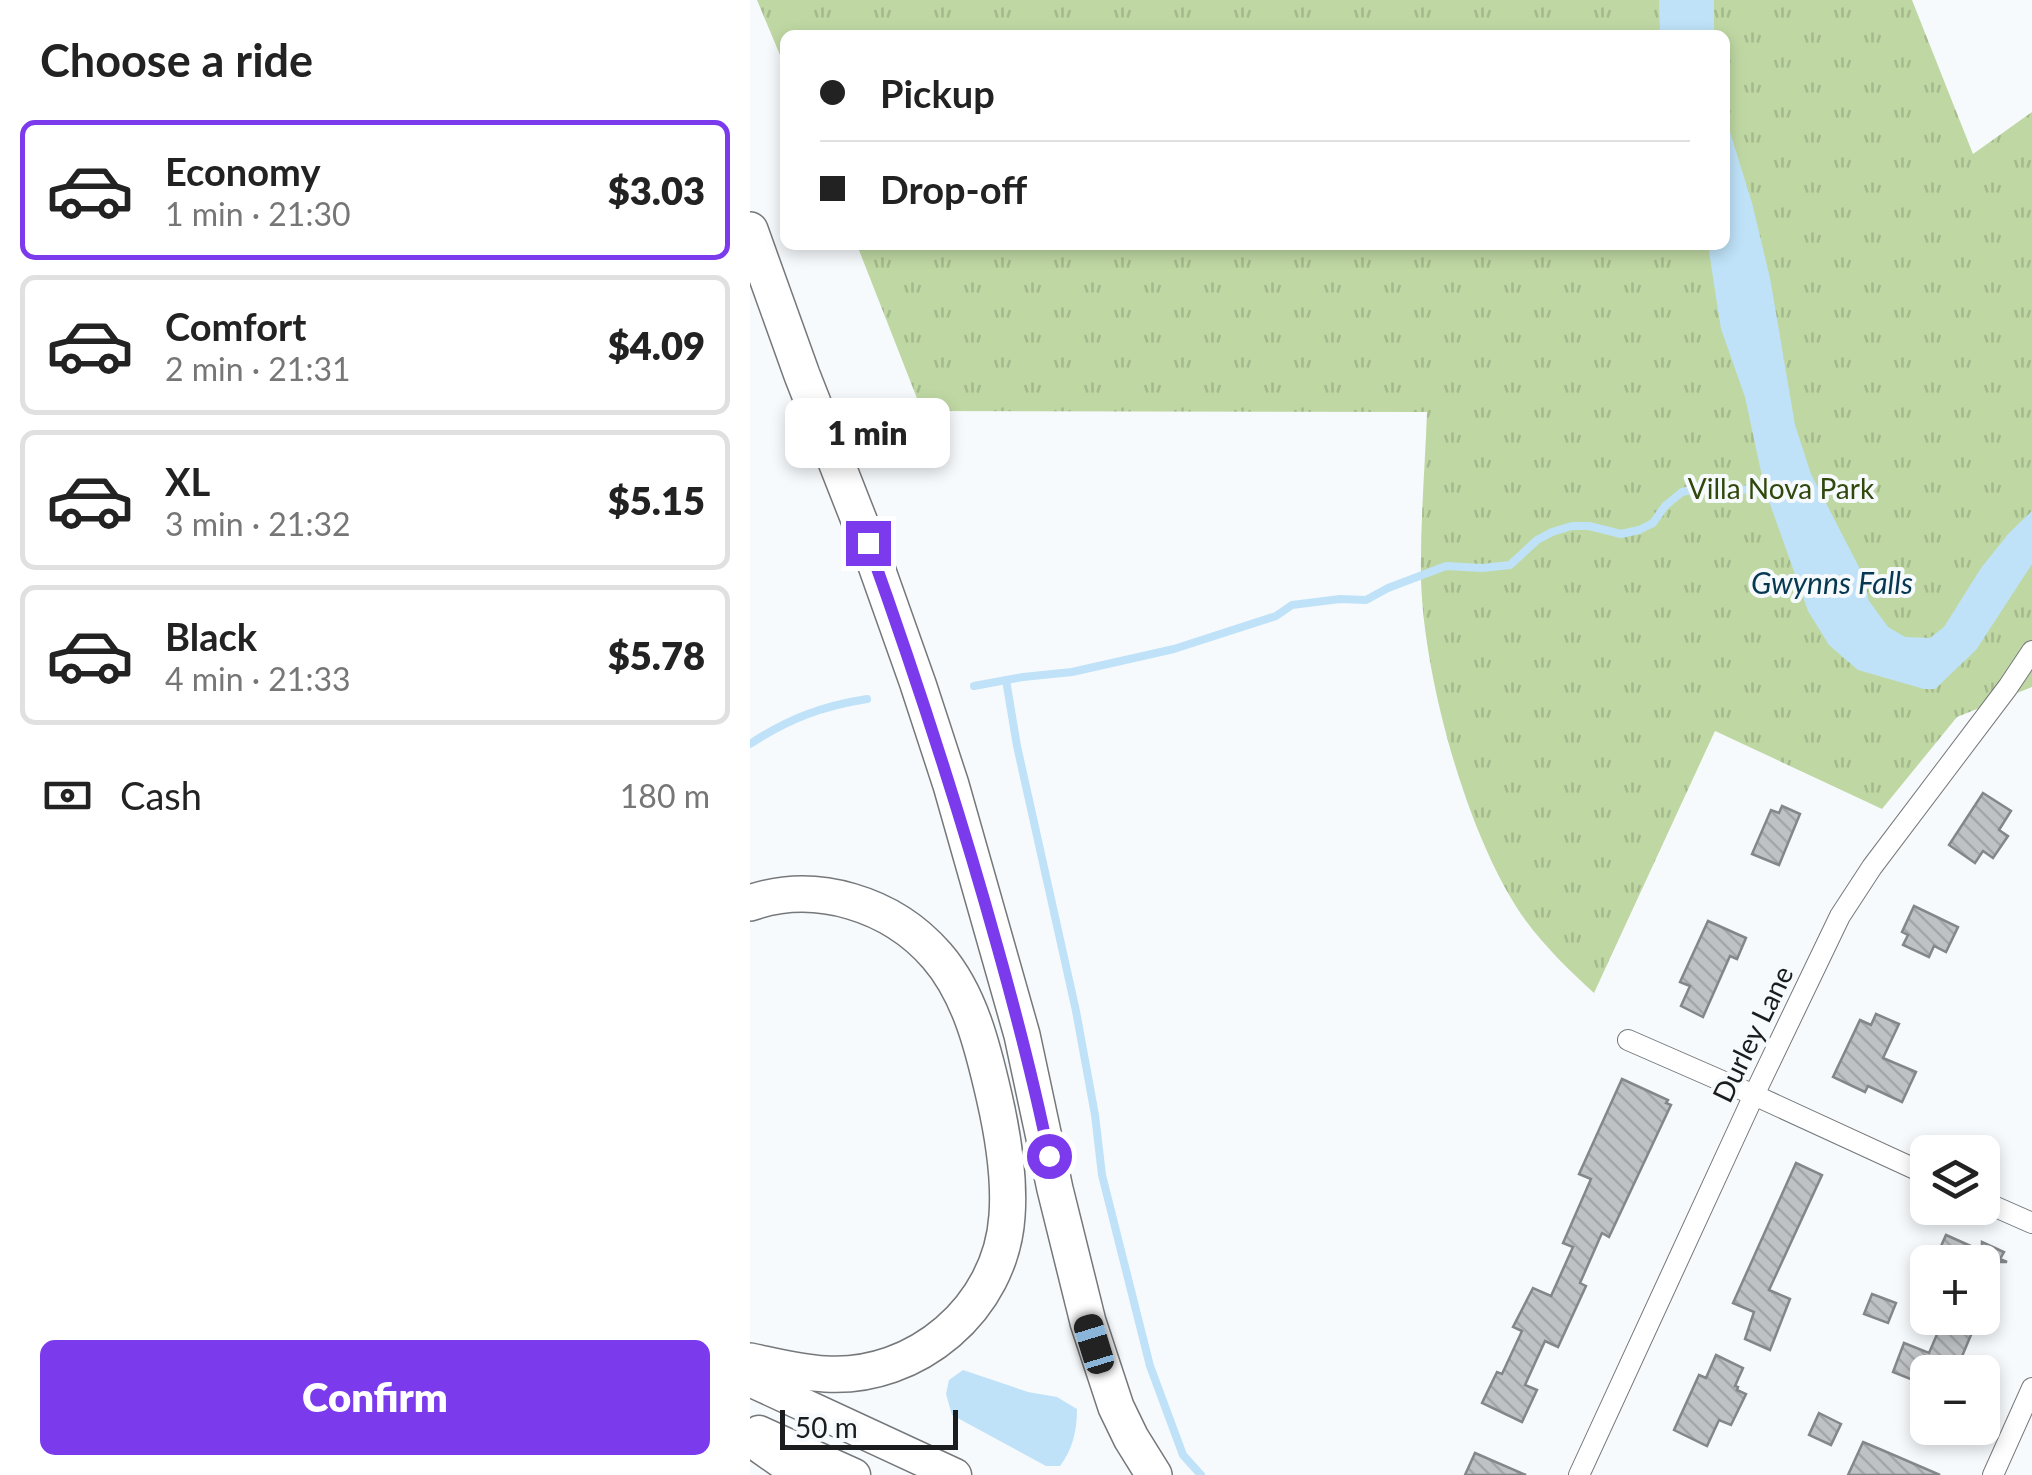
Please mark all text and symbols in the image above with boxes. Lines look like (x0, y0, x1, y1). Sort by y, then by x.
text: Choose a ride (40, 33, 313, 87)
text: Pickup (880, 70, 995, 116)
icon: car (45, 145, 135, 235)
text: Economy (165, 148, 320, 194)
text: Drop-off (880, 166, 1027, 212)
text: $3.03 (608, 167, 705, 213)
text: 1 min · 21:30 (165, 194, 351, 233)
icon: car (45, 300, 135, 390)
text: Comfort (165, 303, 306, 349)
text: $4.09 (608, 322, 705, 368)
text: 2 min · 21:31 (165, 349, 351, 388)
callout: 1 min (786, 398, 950, 468)
text: 1 min (828, 413, 907, 452)
icon: car (45, 455, 135, 545)
text: XL (165, 458, 210, 504)
park label: Villa Nova Park (1688, 471, 1875, 505)
text: $5.15 (608, 477, 705, 523)
text: 3 min · 21:32 (165, 504, 351, 543)
route end (846, 521, 891, 566)
water label: Gwynns Falls (1751, 564, 1913, 600)
icon: car (45, 610, 135, 700)
text: Black (165, 613, 257, 659)
text: $5.78 (608, 632, 705, 678)
text: 4 min · 21:33 (165, 659, 351, 698)
icon: cash (40, 768, 95, 823)
text: Cash (120, 772, 202, 818)
text: 180 m (620, 776, 710, 815)
street label: Durley Lane (1704, 960, 1800, 1107)
route start (1027, 1134, 1072, 1179)
map controls (1910, 1135, 2000, 1445)
button: layers (1910, 1135, 2000, 1225)
button: + (1910, 1245, 2000, 1335)
car (1071, 1311, 1117, 1377)
button: Confirm (40, 1340, 710, 1455)
button: − (1910, 1355, 2000, 1445)
scale bar (780, 1405, 958, 1450)
text: 50 m (795, 1410, 858, 1444)

